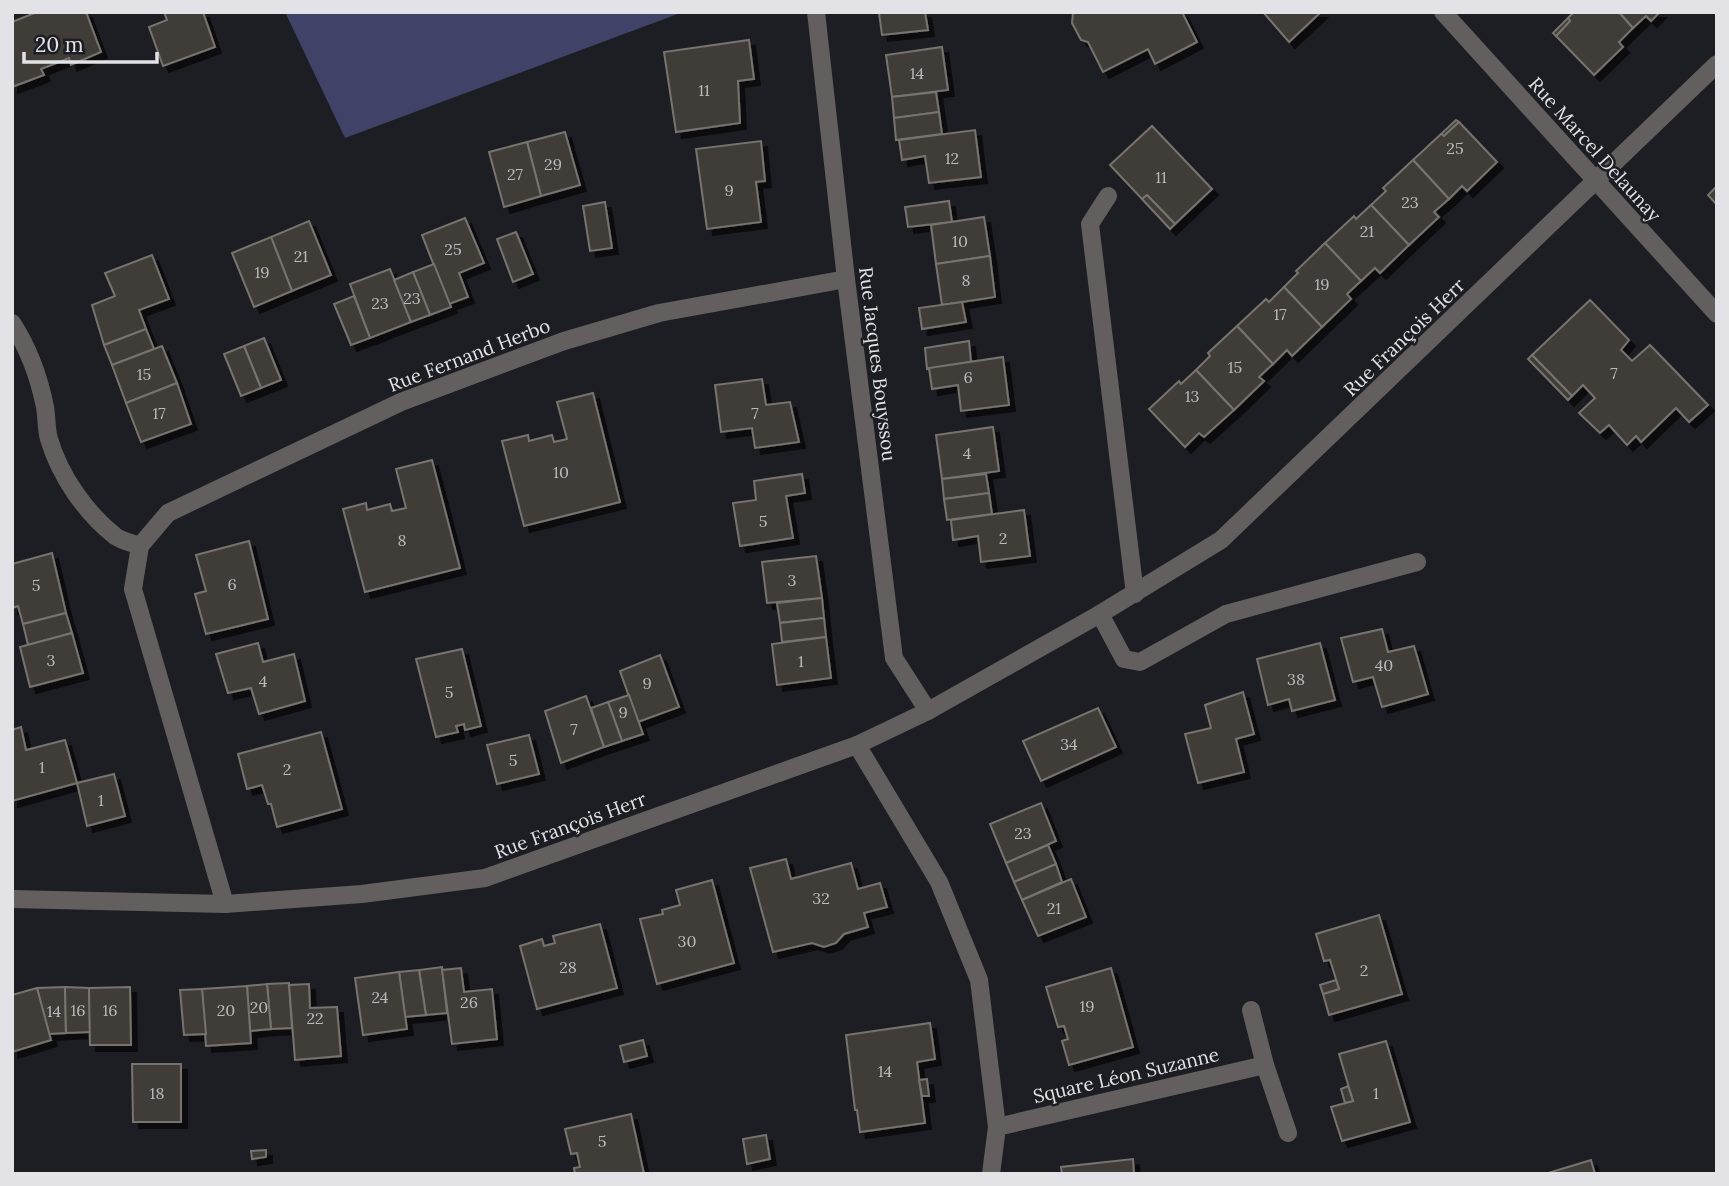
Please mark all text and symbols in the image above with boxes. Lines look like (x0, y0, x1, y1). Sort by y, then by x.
scale bar (24, 21, 158, 65)
text: 20 m (35, 31, 84, 58)
house number: 14 (910, 63, 925, 83)
street label: Rue Marcel Delaunay (1524, 72, 1666, 226)
house number: 11 (698, 80, 710, 100)
house number: 25 (1446, 138, 1464, 158)
house number: 12 (945, 148, 959, 168)
house number: 29 (544, 154, 562, 174)
house number: 27 (507, 164, 524, 184)
house number: 11 (1155, 167, 1167, 187)
house number: 9 (724, 180, 734, 200)
house number: 23 (1401, 192, 1419, 212)
house number: 21 (1360, 221, 1374, 241)
house number: 10 (952, 231, 968, 251)
house number: 25 (444, 239, 462, 259)
house number: 21 (294, 246, 308, 266)
house number: 19 (254, 262, 270, 282)
street label: Rue Jacques Bouyssou (854, 265, 902, 463)
house number: 8 (962, 270, 971, 290)
street label: Rue François Herr (1338, 272, 1470, 401)
house number: 19 (1314, 274, 1330, 294)
house number: 23 (403, 288, 421, 308)
house number: 23 (371, 293, 389, 313)
house number: 17 (1273, 304, 1287, 324)
street label: Rue Fernand Herbo (385, 313, 553, 397)
house number: 15 (1228, 357, 1242, 377)
house number: 7 (1610, 363, 1618, 383)
house number: 15 (137, 364, 151, 384)
house number: 6 (963, 367, 973, 387)
house number: 13 (1185, 386, 1199, 406)
house number: 17 (152, 403, 166, 423)
house number: 7 (751, 403, 759, 423)
house number: 4 (963, 443, 972, 463)
house number: 10 (553, 462, 569, 482)
house number: 5 (759, 511, 767, 531)
house number: 2 (999, 528, 1007, 548)
house number: 8 (398, 530, 407, 550)
house number: 3 (788, 570, 797, 590)
house number: 6 (227, 574, 237, 594)
house number: 5 (32, 575, 40, 595)
house number: 3 (47, 650, 56, 670)
house number: 1 (798, 651, 804, 671)
house number: 40 (1375, 655, 1393, 675)
house number: 38 (1287, 669, 1305, 689)
house number: 4 (259, 671, 268, 691)
house number: 9 (642, 673, 652, 693)
house number: 5 (445, 682, 453, 702)
house number: 9 (618, 702, 628, 722)
house number: 7 (570, 719, 578, 739)
house number: 34 (1060, 734, 1078, 754)
house number: 5 (509, 750, 517, 770)
house number: 1 (39, 757, 45, 777)
house number: 2 (283, 759, 291, 779)
street label: Rue François Herr (491, 786, 650, 864)
house number: 1 (98, 790, 104, 810)
house number: 23 (1014, 823, 1032, 843)
house number: 32 (812, 888, 830, 908)
house number: 21 (1047, 898, 1061, 918)
house number: 30 (678, 931, 696, 951)
house number: 28 (559, 957, 577, 977)
house number: 2 (1360, 960, 1368, 980)
house number: 24 (372, 987, 389, 1007)
house number: 26 (460, 992, 478, 1012)
house number: 19 (1079, 996, 1095, 1016)
house number: 20 (250, 997, 268, 1017)
house number: 16 (70, 1000, 86, 1020)
house number: 16 (102, 1000, 118, 1020)
house number: 20 (217, 1000, 235, 1020)
house number: 14 (47, 1001, 62, 1021)
house number: 22 (306, 1008, 324, 1028)
street label: Square Léon Suzanne (1031, 1042, 1221, 1108)
house number: 14 (878, 1061, 893, 1081)
house number: 18 (150, 1083, 164, 1103)
house number: 1 (1373, 1083, 1379, 1103)
house number: 5 (598, 1131, 606, 1151)

